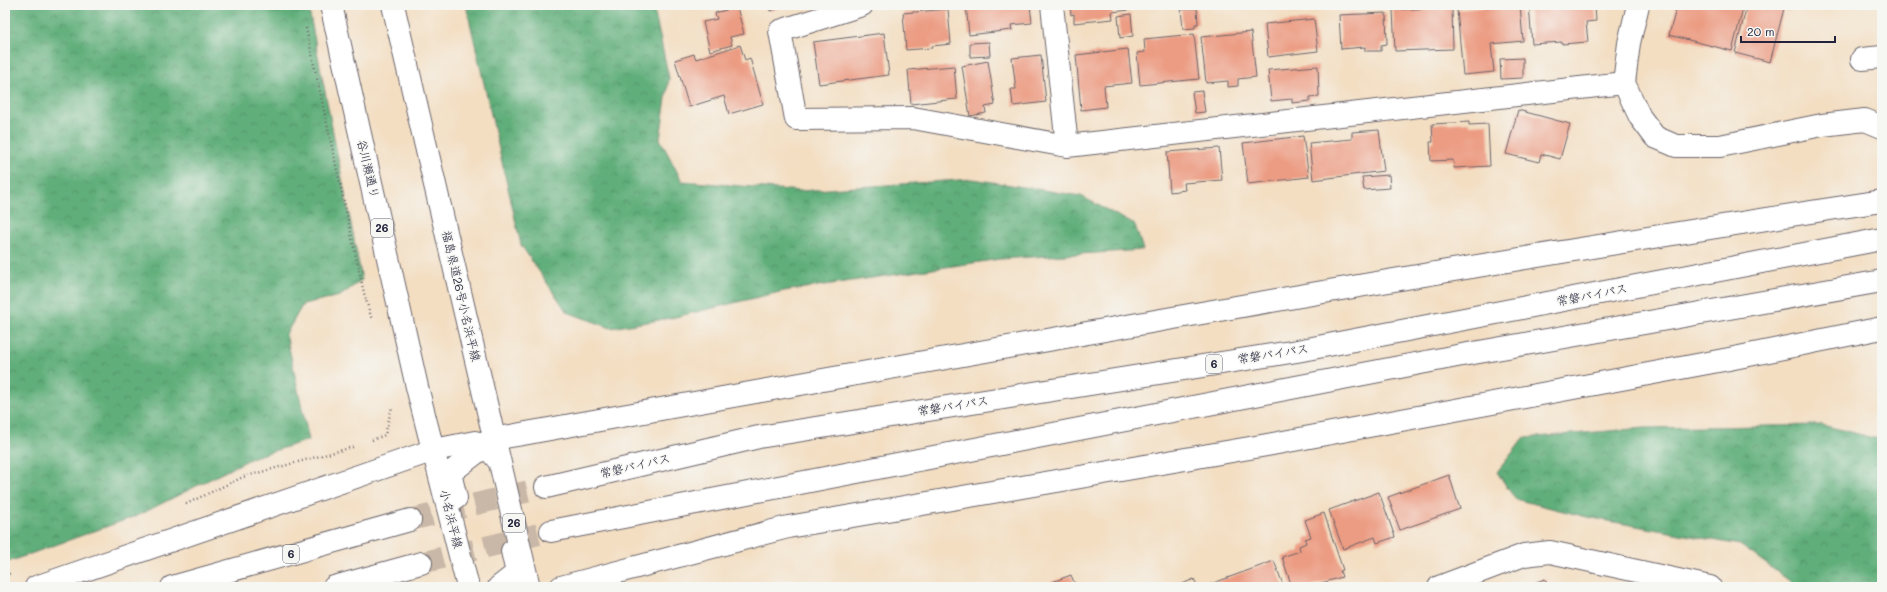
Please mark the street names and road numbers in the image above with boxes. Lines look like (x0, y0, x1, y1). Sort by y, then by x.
street label: 谷川瀬通り (354, 138, 384, 200)
road number: 26 (371, 219, 393, 237)
street label: 福島県道26号小名浜平線 (439, 229, 485, 363)
street label: 常磐バイパス (1555, 279, 1629, 309)
street label: 常磐バイパス (1236, 339, 1310, 367)
road number: 6 (1206, 355, 1222, 373)
street label: 常磐バイパス (916, 391, 990, 419)
street label: 常磐バイパス (598, 449, 672, 481)
street label: 小名浜平線 (437, 488, 467, 550)
road number: 26 (503, 514, 525, 532)
road number: 6 (283, 545, 299, 563)

